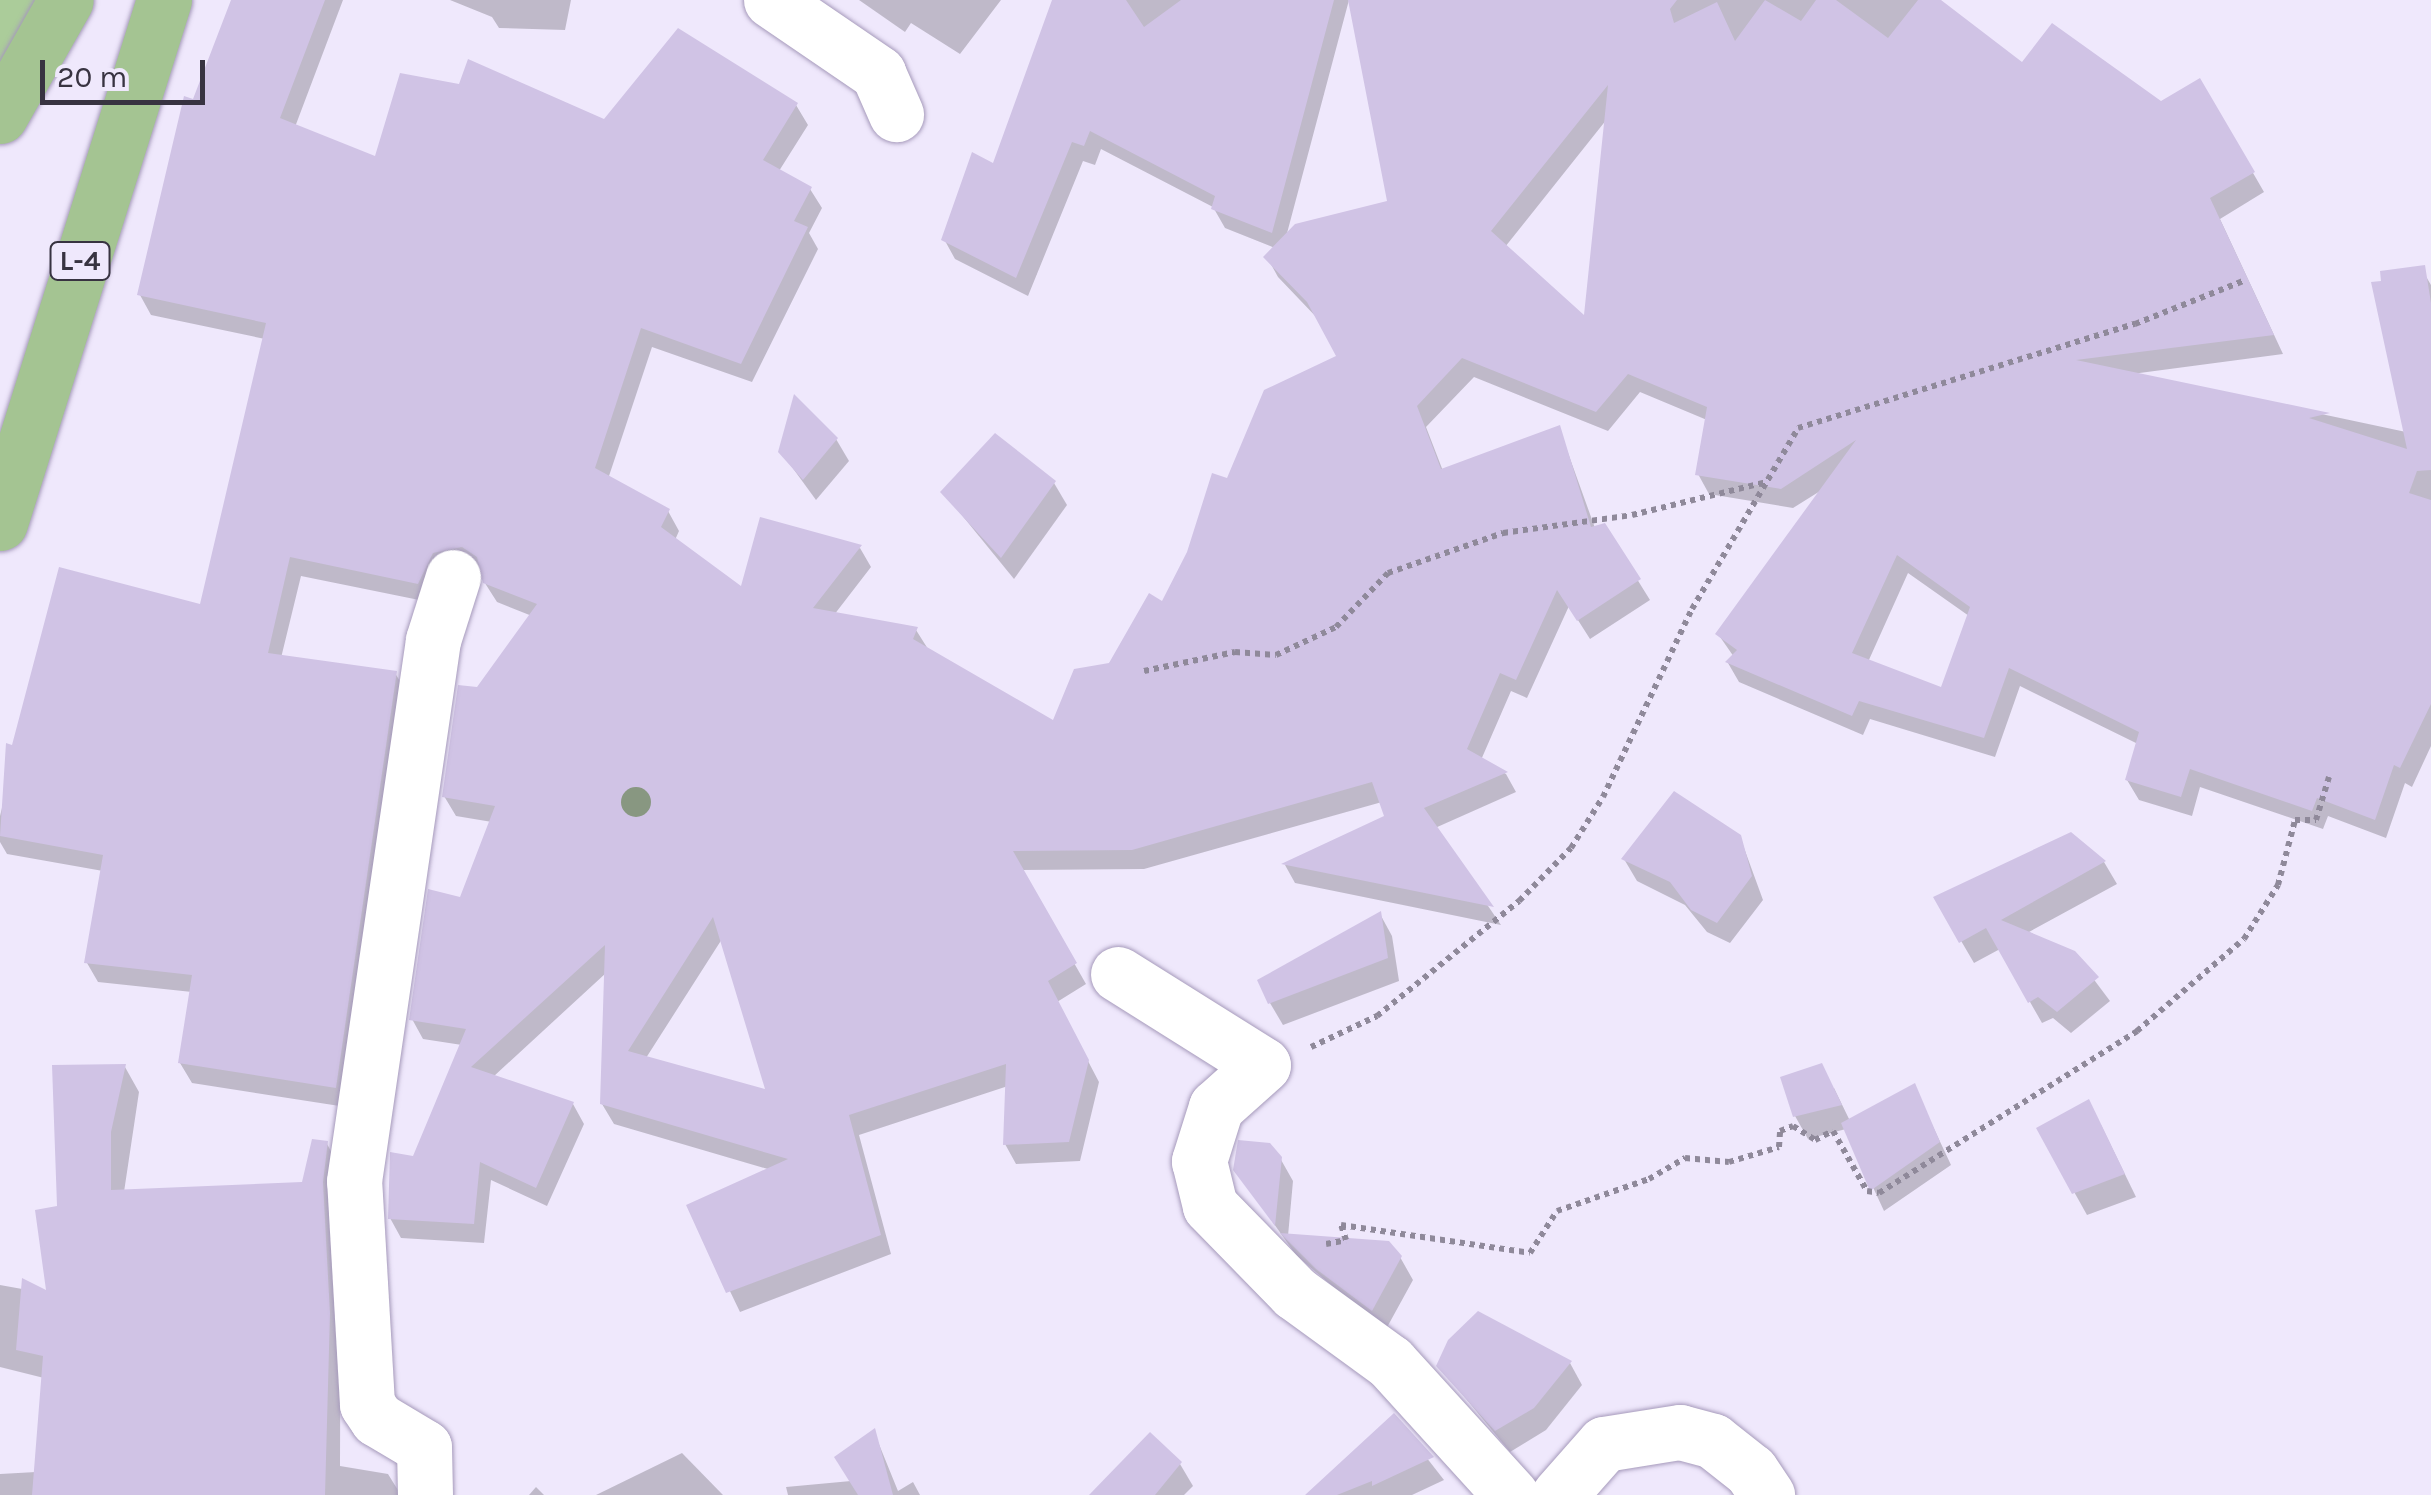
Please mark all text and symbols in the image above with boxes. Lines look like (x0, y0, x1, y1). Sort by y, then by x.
scale bar (45, 40, 210, 102)
text: 20 m (57, 59, 127, 95)
road number: L-4 (48, 238, 112, 284)

